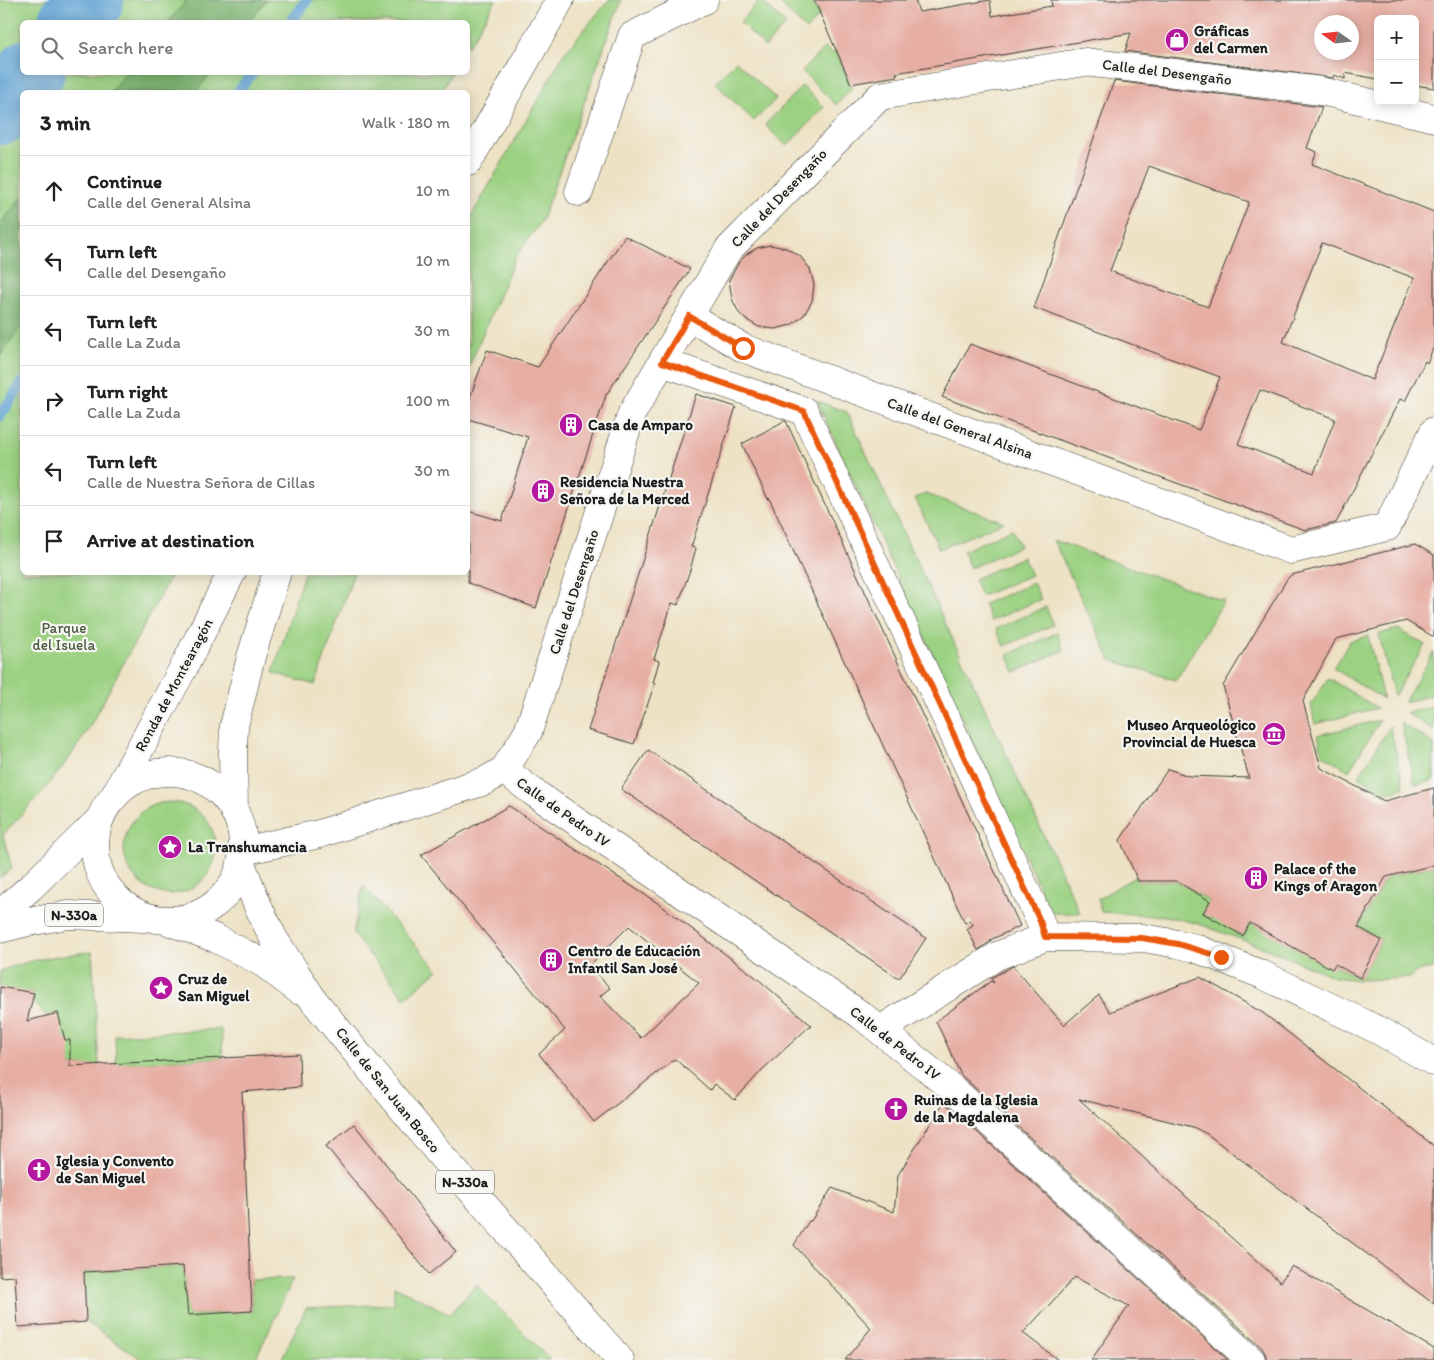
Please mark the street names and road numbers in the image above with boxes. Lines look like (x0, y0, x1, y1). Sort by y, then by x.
street label: Calle del Desengaño (1101, 55, 1233, 89)
street label: Calle del Desengaño (727, 145, 831, 251)
street label: Calle del General Alsina (885, 393, 1036, 463)
street label: Calle del Desengaño (545, 527, 603, 657)
street label: Ronda de Montearagón (131, 615, 217, 755)
street label: Calle de Pedro IV (513, 773, 613, 851)
road number: N-330a (45, 904, 103, 926)
street label: Calle de Pedro IV (846, 1002, 944, 1084)
street label: Calle de San Juan Bosco (332, 1024, 444, 1156)
road number: N-330a (436, 1170, 494, 1194)

